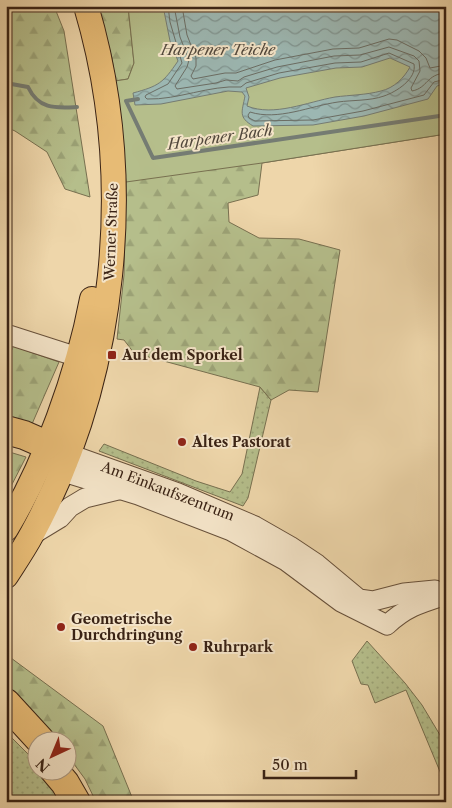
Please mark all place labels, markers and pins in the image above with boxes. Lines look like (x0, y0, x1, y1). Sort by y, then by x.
place label: Auf dem Sporkel (121, 346, 243, 364)
marker: Auf dem Sporkel (106, 349, 118, 361)
place label: Altes Pastorat (191, 433, 291, 451)
marker: Altes Pastorat (176, 436, 188, 448)
place label: Geometrische Durchdringung (71, 610, 183, 644)
marker: Geometrische Durchdringung (55, 621, 67, 633)
place label: Ruhrpark (203, 638, 274, 656)
marker: Ruhrpark (187, 641, 199, 653)

